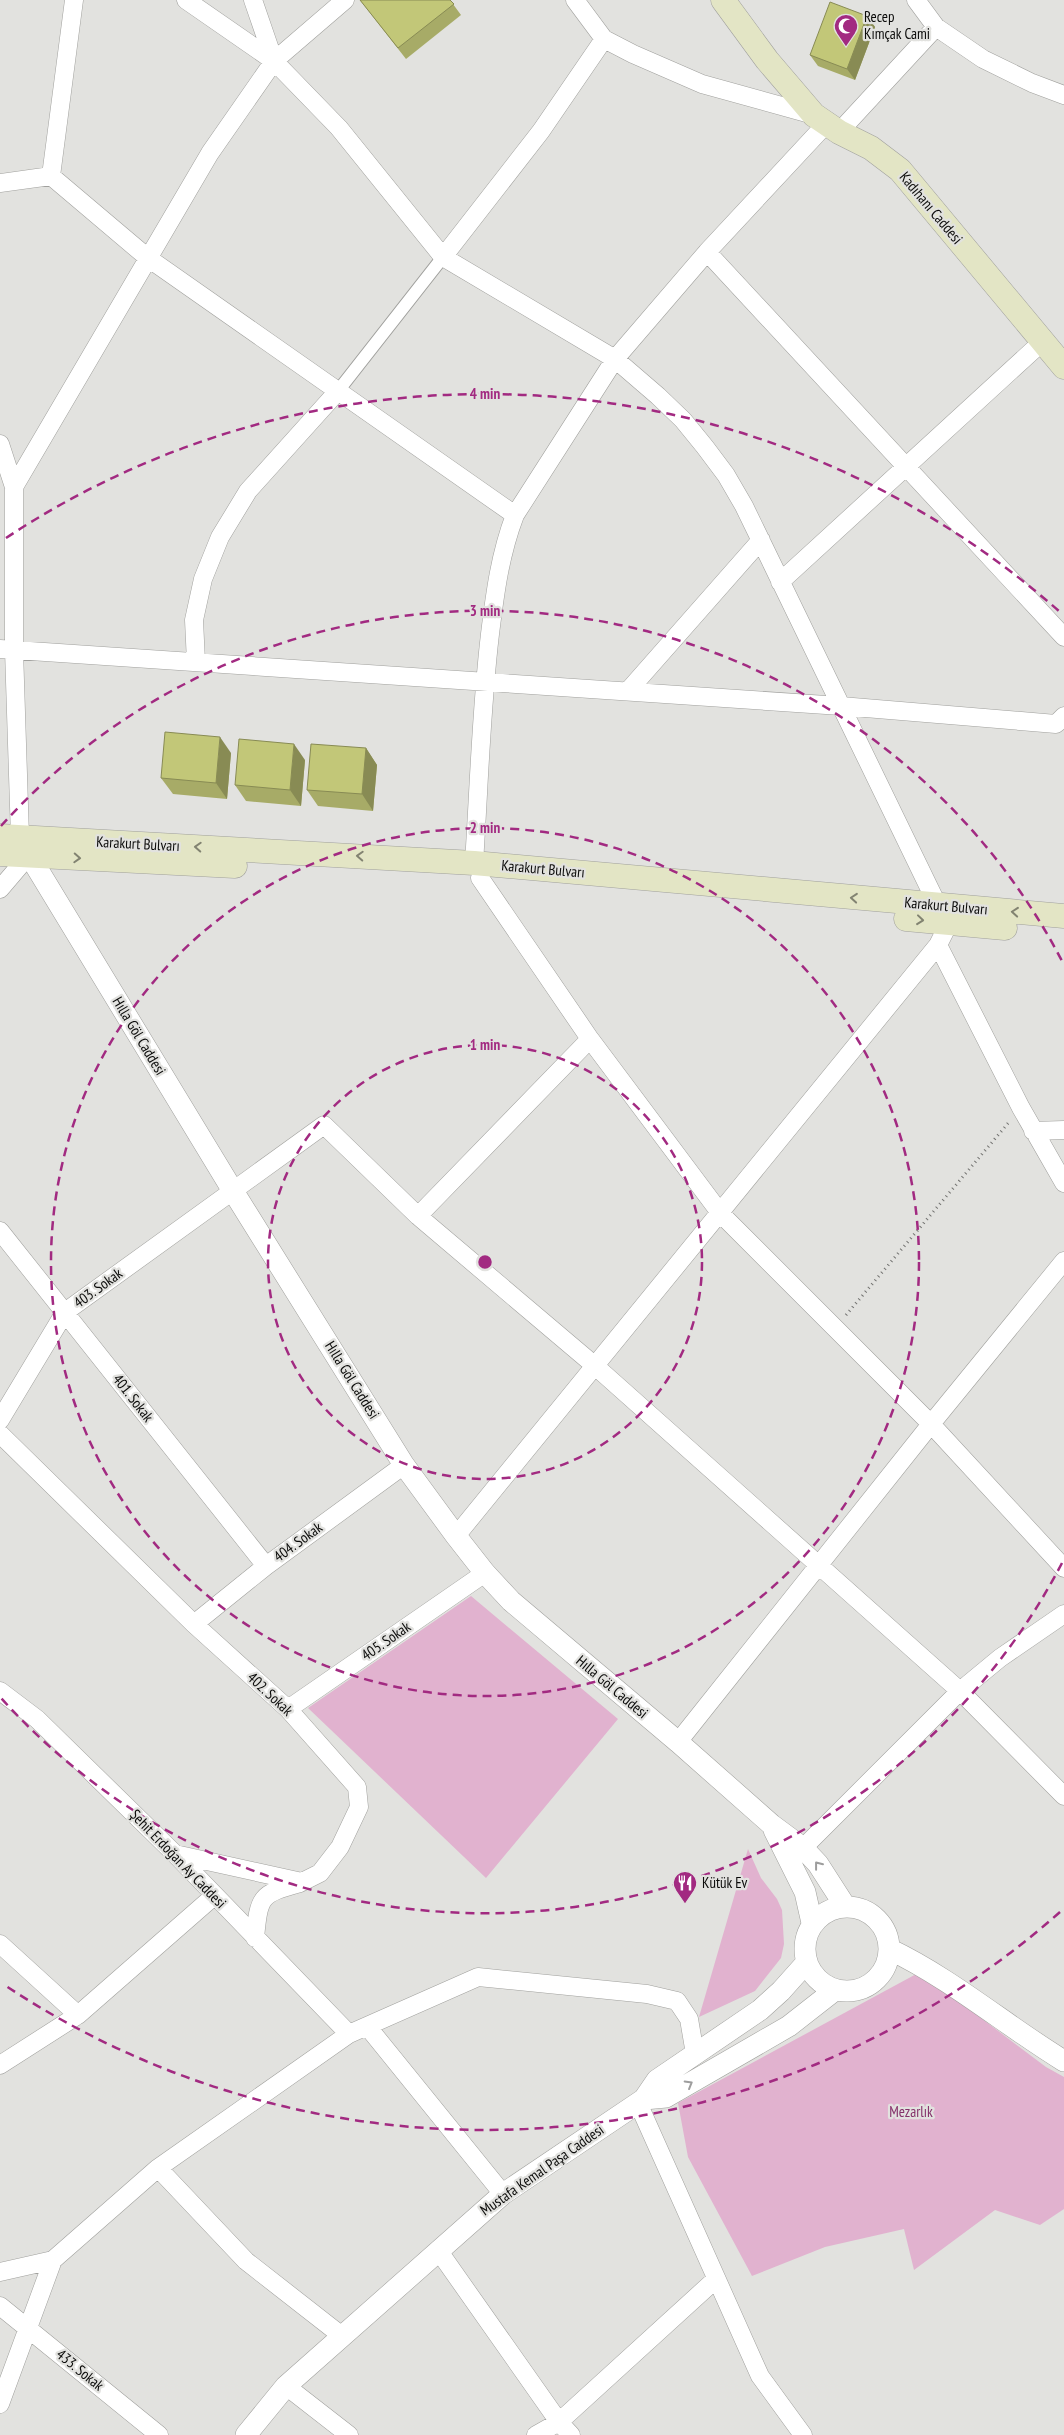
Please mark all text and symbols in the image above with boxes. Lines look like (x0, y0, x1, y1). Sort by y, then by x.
place label: Recep Kımçak Cami (864, 7, 930, 43)
mosque icon: Recep Kımçak Cami (833, 13, 859, 47)
street label: Kadıhanı Caddesi (896, 168, 967, 248)
text: 4 min (470, 384, 500, 403)
text: 3 min (470, 601, 500, 620)
text: 2 min (470, 818, 500, 837)
street label: Karakurt Bulvarı (96, 832, 180, 855)
one-way arrow (194, 842, 202, 853)
one-way arrow (356, 851, 364, 862)
one-way arrow (74, 852, 82, 863)
street label: Karakurt Bulvarı (501, 855, 585, 882)
street label: Karakurt Bulvarı (904, 892, 988, 919)
one-way arrow (849, 893, 857, 904)
one-way arrow (1011, 907, 1019, 918)
one-way arrow (916, 915, 924, 926)
street label: Hılla Göl Caddesi (109, 993, 170, 1078)
text: 1 min (470, 1035, 500, 1054)
centre of rings (476, 1253, 494, 1271)
street label: 403. Sokak (70, 1263, 126, 1312)
street label: Hılla Göl Caddesi (321, 1337, 384, 1422)
street label: 401. Sokak (109, 1370, 158, 1426)
street label: 404. Sokak (270, 1517, 326, 1566)
street label: 405. Sokak (357, 1617, 414, 1664)
street label: Hılla Göl Caddesi (572, 1651, 652, 1722)
street label: 402. Sokak (244, 1668, 297, 1720)
street label: Şehit Erdoğan Ay Caddesi (126, 1805, 230, 1912)
one-way arrow (816, 1862, 824, 1871)
restaurant icon: Kütük Ev (672, 1870, 698, 1904)
place label: Kütük Ev (702, 1873, 748, 1892)
one-way arrow (684, 2080, 693, 2090)
park label: Mezarlık (889, 2102, 933, 2121)
street label: Mustafa Kemal Paşa Caddesi (476, 2120, 607, 2219)
street label: 433. Sokak (53, 2345, 108, 2395)

